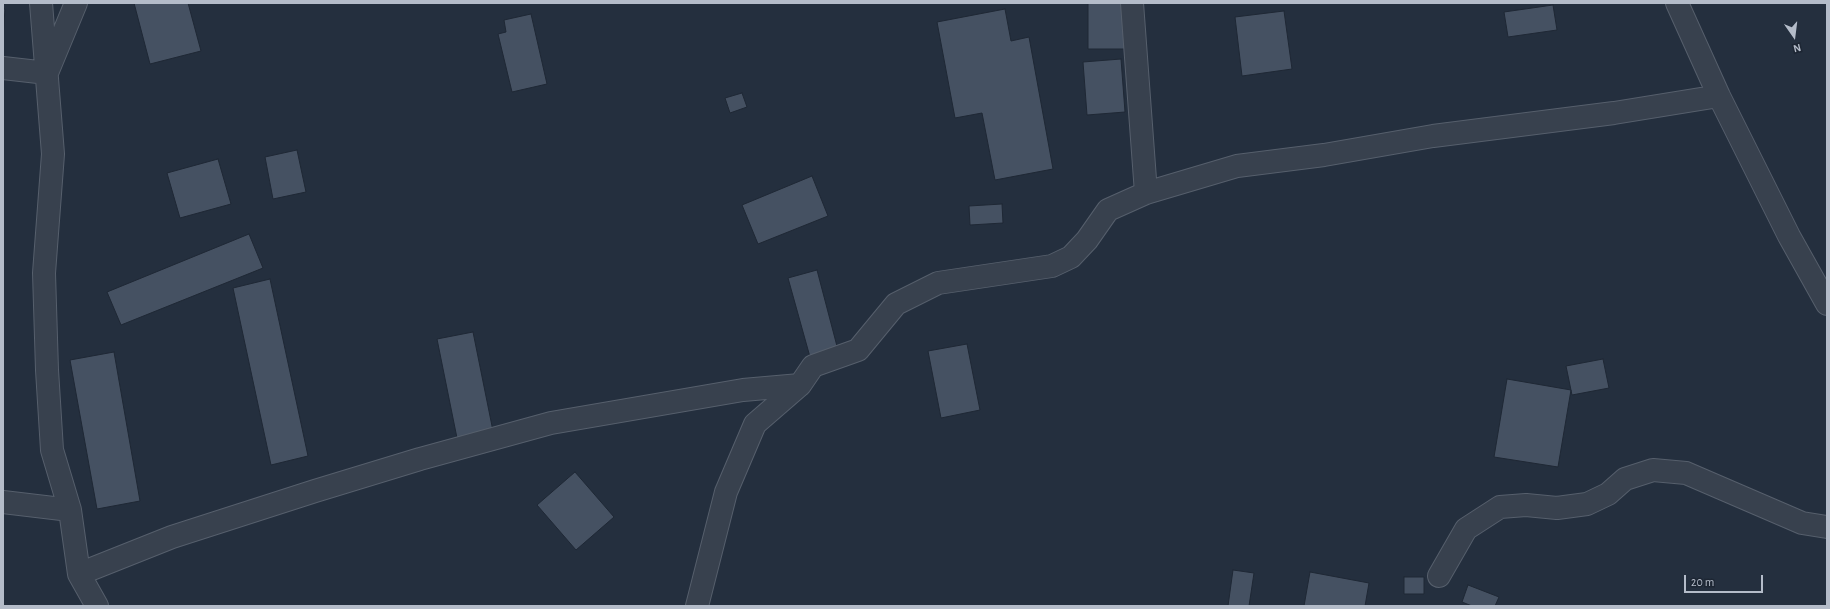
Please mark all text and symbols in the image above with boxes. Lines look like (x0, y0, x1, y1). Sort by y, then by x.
north arrow (1774, 16, 1814, 56)
text: N (1792, 42, 1802, 54)
scale bar (1686, 567, 1765, 593)
text: 20 m (1691, 576, 1714, 588)

